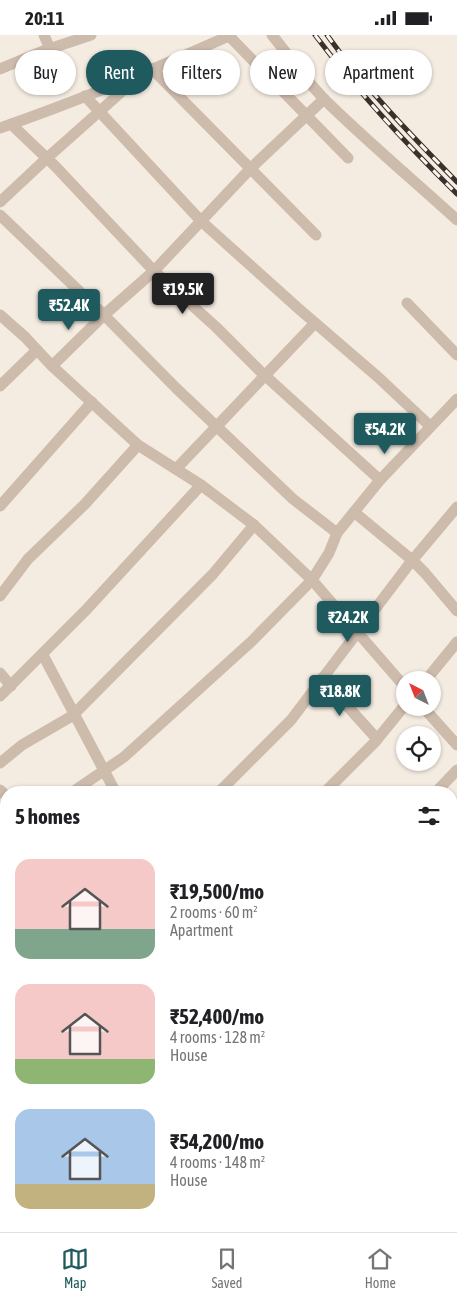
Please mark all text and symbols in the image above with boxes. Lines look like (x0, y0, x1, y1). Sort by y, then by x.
text: 20:11 (25, 7, 64, 29)
chip: Buy (15, 50, 76, 95)
chip: Rent (86, 50, 153, 95)
chip: Filters (163, 50, 240, 95)
chip: New (250, 50, 315, 95)
chip: Apartment (325, 50, 432, 95)
pin: ₹19.5K (142, 273, 224, 315)
text: ₹19.5K (163, 280, 203, 298)
pin: ₹52.4K (28, 289, 110, 331)
text: ₹52.4K (49, 296, 89, 314)
pin: ₹54.2K (344, 413, 426, 455)
text: ₹54.2K (365, 420, 405, 438)
pin: ₹24.2K (307, 601, 389, 643)
text: ₹24.2K (328, 608, 368, 626)
north arrow (396, 671, 441, 716)
map controls (396, 671, 441, 771)
pin: ₹18.8K (299, 675, 381, 717)
text: ₹18.8K (320, 682, 360, 700)
button: locate (396, 726, 441, 771)
icon: filters (415, 802, 443, 830)
text: 5 homes (15, 804, 80, 828)
icon: home (55, 879, 115, 939)
text: ₹19,500/mo (170, 879, 264, 903)
text: 2 rooms · 60 m² (170, 903, 258, 921)
text: Apartment (170, 921, 233, 939)
icon: home (55, 1004, 115, 1064)
text: ₹52,400/mo (170, 1004, 264, 1028)
text: 4 rooms · 128 m² (170, 1028, 265, 1046)
text: House (170, 1046, 207, 1064)
icon: home (55, 1129, 115, 1189)
text: ₹54,200/mo (170, 1129, 264, 1153)
text: 4 rooms · 148 m² (170, 1153, 265, 1171)
text: House (170, 1171, 207, 1189)
tab: Map (61, 1245, 89, 1291)
tab: Saved (211, 1245, 242, 1291)
tab: Home (365, 1245, 396, 1291)

